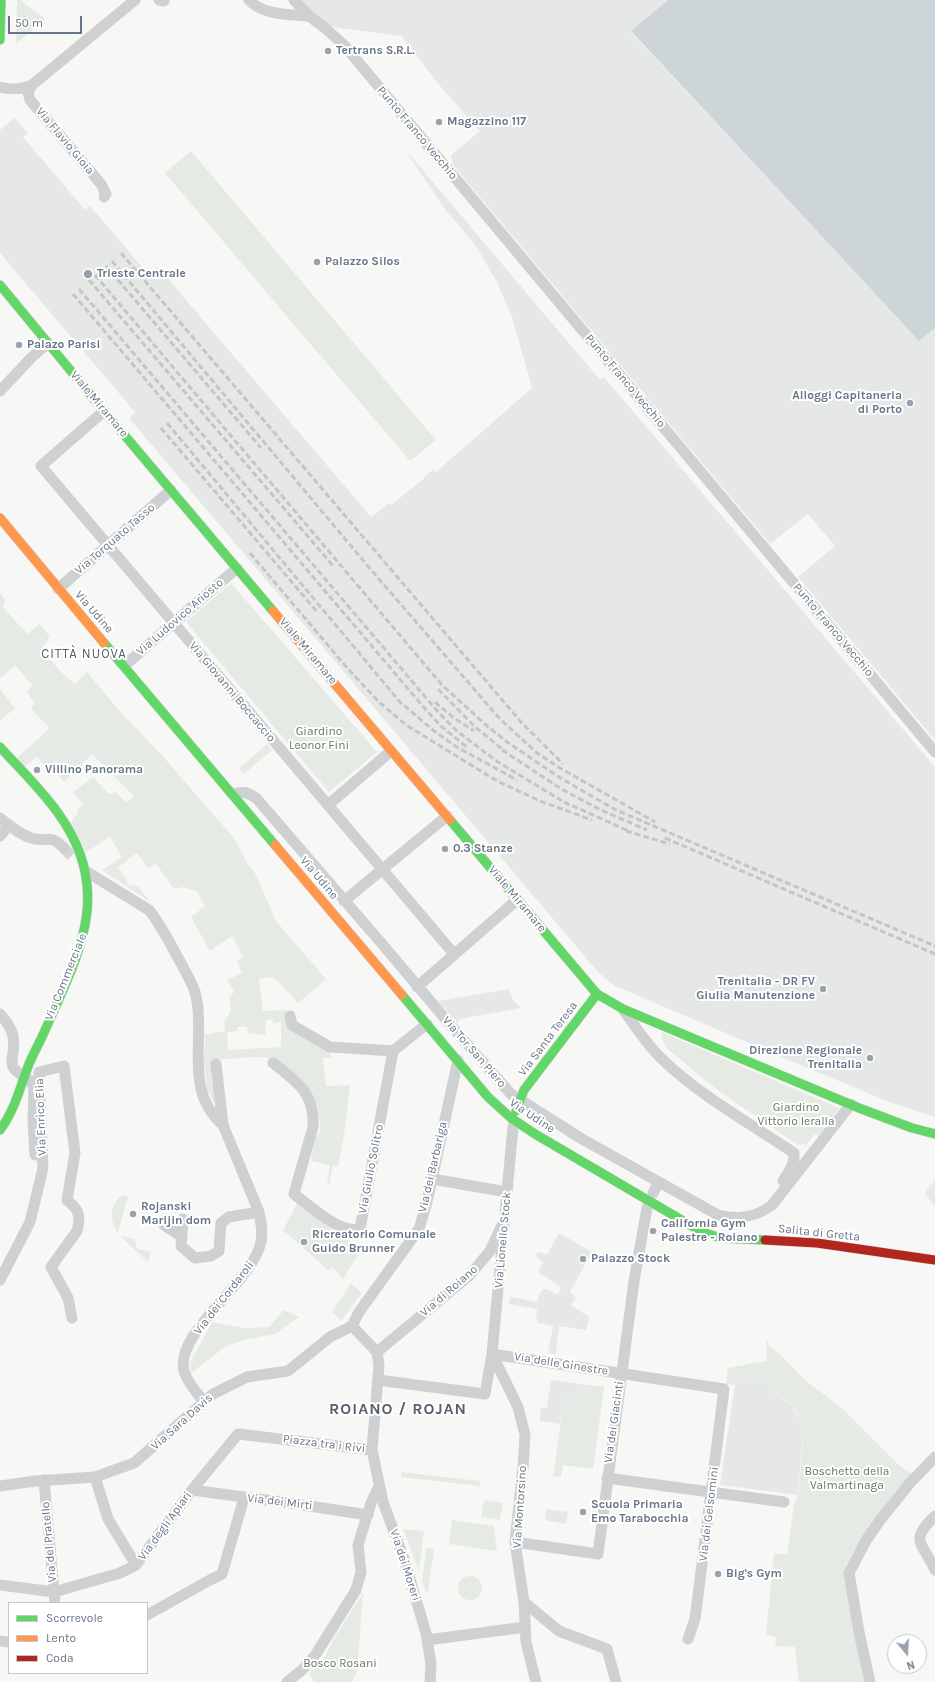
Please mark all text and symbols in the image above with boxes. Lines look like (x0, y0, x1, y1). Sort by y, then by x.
scale bar (10, 8, 84, 34)
text: 50 m (15, 16, 43, 30)
place label: Tertrans S.R.L. (336, 44, 415, 58)
marker: Tertrans S.R.L. (323, 46, 333, 56)
street label: Punto Franco Vecchio (374, 83, 460, 183)
street label: Via Flavio Gioia (33, 105, 97, 177)
place label: Magazzino 117 (447, 115, 526, 129)
marker: Magazzino 117 (434, 117, 444, 127)
place label: Palazzo Silos (325, 255, 400, 269)
marker: Palazzo Silos (312, 257, 322, 267)
place label: Trieste Centrale (97, 267, 186, 281)
marker: Trieste Centrale (82, 268, 94, 280)
street label: Punto Franco Vecchio (582, 331, 668, 431)
place label: Palazo Parisi (27, 338, 100, 352)
marker: Palazo Parisi (14, 340, 24, 350)
street label: Viale Miramare (67, 368, 131, 440)
place label: Alloggi Capitaneria di Porto (792, 389, 902, 417)
marker: Alloggi Capitaneria di Porto (905, 398, 915, 408)
street label: Via Torquato Tasso (72, 500, 158, 578)
street label: Via Ludovico Ariosto (134, 575, 226, 659)
street label: Punto Franco Vecchio (790, 580, 876, 680)
street label: Via Udine (72, 588, 116, 636)
street label: Viale Miramare (276, 615, 340, 687)
street label: Via Giovanni Boccaccio (186, 639, 278, 745)
district label: CITTÀ NUOVA (41, 646, 127, 662)
park label: Giardino Leonor Fini (289, 725, 349, 753)
place label: Villino Panorama (45, 763, 143, 777)
marker: Villino Panorama (32, 765, 42, 775)
place label: 0.3 Stanze (453, 842, 513, 856)
marker: 0.3 Stanze (440, 844, 450, 854)
street label: Via Udine (297, 854, 341, 902)
street label: Viale Miramare (485, 863, 549, 935)
street label: Via Commerciale (42, 931, 90, 1023)
place label: Trenitalia - DR FV Giulia Manutenzione (696, 975, 815, 1003)
marker: Trenitalia - DR FV Giulia Manutenzione (818, 984, 828, 994)
street label: Via Santa Teresa (515, 999, 581, 1079)
street label: Via Tor San Piero (439, 1013, 509, 1091)
place label: Direzione Regionale Trenitalia (749, 1044, 862, 1072)
marker: Direzione Regionale Trenitalia (865, 1053, 875, 1063)
street label: Via Enrico Elia (32, 1078, 50, 1156)
street label: Via Udine (507, 1096, 557, 1136)
park label: Giardino Vittorio Ieralla (757, 1101, 835, 1129)
street label: Via dei Barbariga (416, 1120, 450, 1214)
street label: Via Giulio Solitro (355, 1123, 387, 1215)
street label: Via Lionello Stock (492, 1191, 514, 1289)
place label: Rojanski Marijin dom (141, 1200, 211, 1228)
marker: Rojanski Marijin dom (128, 1209, 138, 1219)
place label: California Gym Palestre - Roiano (661, 1217, 757, 1245)
street label: Salita di Gretta (777, 1222, 861, 1244)
marker: California Gym Palestre - Roiano (648, 1226, 658, 1236)
place label: Ricreatorio Comunale Guido Brunner (312, 1228, 436, 1256)
marker: Ricreatorio Comunale Guido Brunner (299, 1237, 309, 1247)
place label: Palazzo Stock (591, 1252, 670, 1266)
marker: Palazzo Stock (578, 1254, 588, 1264)
street label: Via dei Cordaroli (191, 1258, 257, 1338)
street label: Via di Roiano (417, 1262, 481, 1320)
street label: Via delle Ginestre (513, 1349, 609, 1379)
street label: Via dei Giacinti (601, 1380, 627, 1464)
street label: Via Sara Davis (148, 1391, 216, 1453)
district label: ROIANO / ROJAN (329, 1399, 467, 1419)
street label: Piazza tra i Rivi (282, 1432, 366, 1456)
street label: Via Montorsino (510, 1465, 530, 1549)
park label: Boschetto della Valmartinaga (805, 1465, 889, 1493)
street label: Via dei Gelsomini (696, 1466, 722, 1562)
street label: Via degli Apiari (135, 1489, 195, 1563)
street label: Via dei Mirti (247, 1491, 313, 1513)
place label: Scuola Primaria Emo Tarabocchia (591, 1498, 689, 1526)
street label: Via del Pratello (38, 1501, 60, 1583)
marker: Scuola Primaria Emo Tarabocchia (578, 1507, 588, 1517)
street label: Via dei Moreri (387, 1527, 423, 1603)
place label: Big's Gym (726, 1567, 782, 1581)
marker: Big's Gym (713, 1569, 723, 1579)
legend (8, 1602, 148, 1674)
text: Scorrevole (46, 1611, 103, 1625)
text: Lento (46, 1631, 76, 1645)
north arrow (887, 1634, 927, 1674)
text: Coda (46, 1651, 74, 1665)
park label: Bosco Rosani (303, 1657, 377, 1671)
text: N (905, 1658, 916, 1672)

